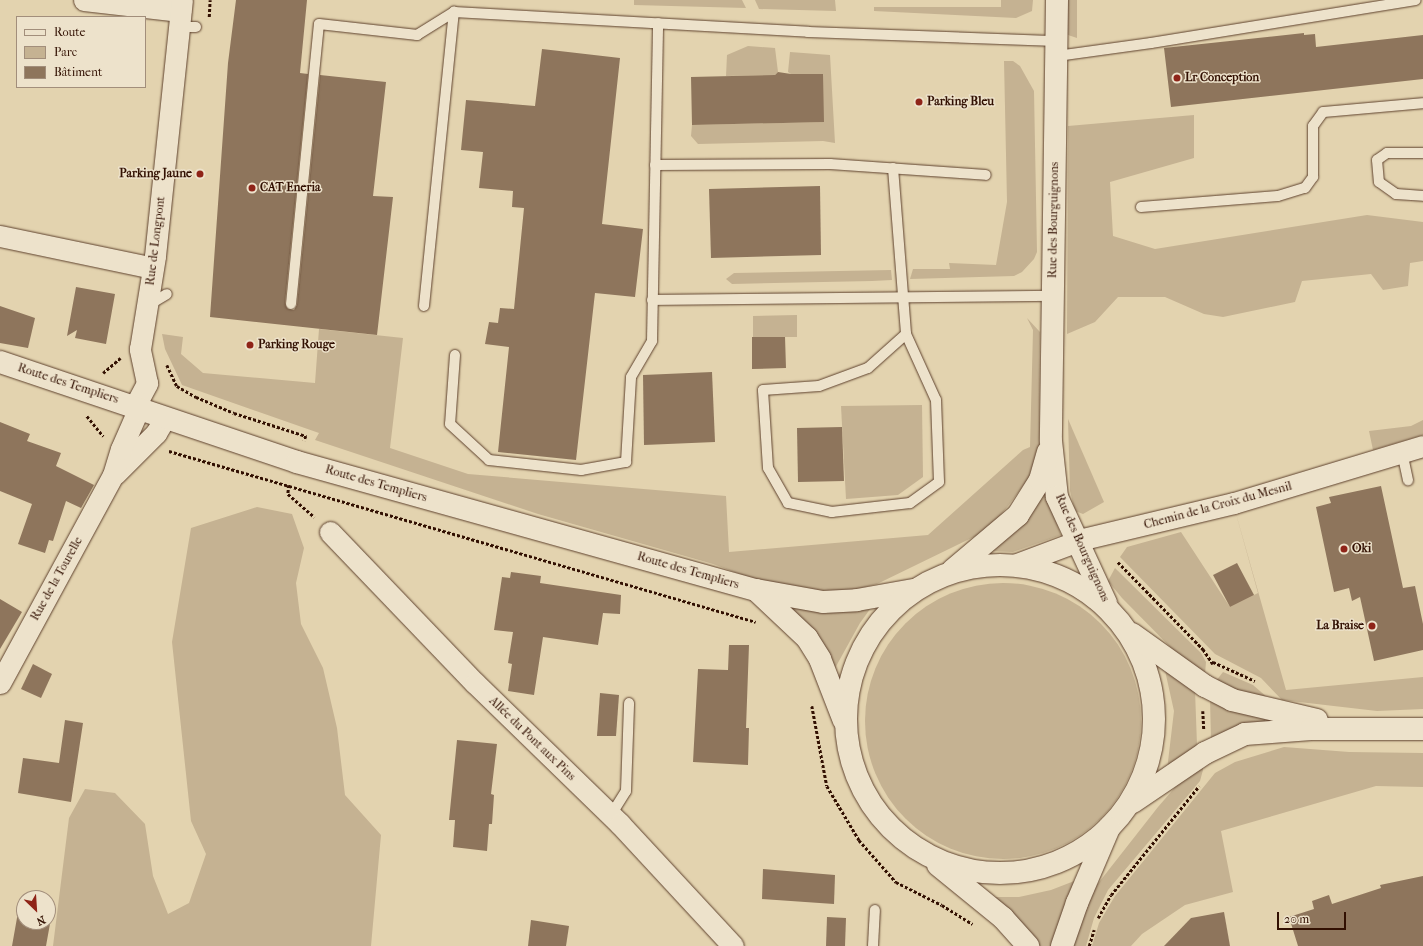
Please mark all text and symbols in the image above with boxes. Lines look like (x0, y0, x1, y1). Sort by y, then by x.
legend (16, 16, 146, 88)
text: Route (54, 25, 86, 39)
text: Parc (54, 45, 77, 59)
text: Bâtiment (54, 65, 102, 79)
place label: Lr Conception (1185, 71, 1259, 85)
marker: Lr Conception (1172, 73, 1182, 83)
place label: Parking Bleu (927, 95, 994, 109)
marker: Parking Bleu (914, 97, 924, 107)
street label: Rue des Bourguignons (1046, 162, 1062, 278)
place label: Parking Jaune (119, 167, 192, 181)
marker: Parking Jaune (195, 169, 205, 179)
place label: CAT Eneria (260, 181, 321, 195)
marker: CAT Eneria (247, 183, 257, 193)
street label: Rue de Longpont (143, 196, 169, 286)
place label: Parking Rouge (258, 338, 335, 352)
marker: Parking Rouge (245, 340, 255, 350)
street label: Route des Templiers (16, 361, 120, 407)
street label: Route des Templiers (323, 463, 429, 505)
street label: Chemin de la Croix du Mesnil (1142, 479, 1294, 533)
street label: Rue des Bourguignons (1052, 492, 1112, 604)
street label: Rue de la Tourelle (28, 535, 86, 623)
place label: Oki (1352, 542, 1371, 556)
marker: Oki (1339, 544, 1349, 554)
street label: Route des Templiers (635, 550, 741, 592)
place label: La Braise (1316, 619, 1364, 633)
marker: La Braise (1367, 621, 1377, 631)
street label: Allée du Pont aux Pins (486, 694, 578, 784)
north arrow (16, 890, 56, 930)
scale bar (1279, 904, 1348, 930)
text: 20 m (1284, 912, 1309, 926)
text: N (34, 913, 47, 928)

